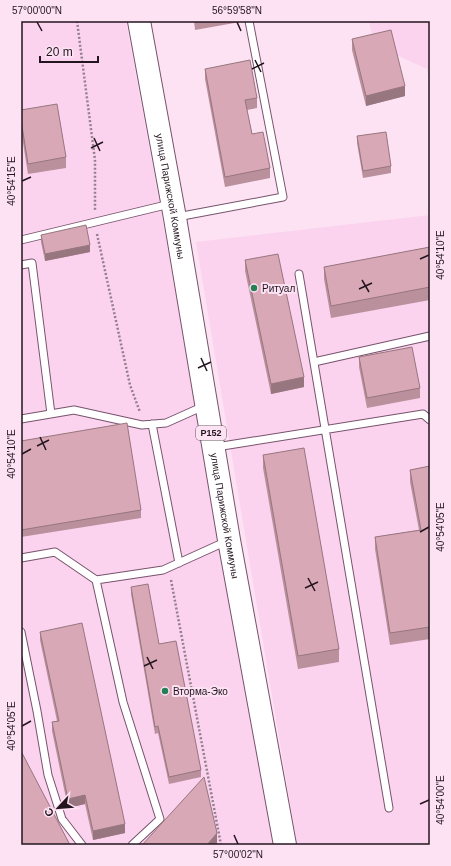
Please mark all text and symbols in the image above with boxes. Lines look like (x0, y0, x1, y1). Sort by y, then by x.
text: 57°00'00"N (12, 5, 62, 16)
text: 56°59'58"N (212, 5, 262, 16)
scale bar (40, 38, 98, 64)
text: 20 m (46, 45, 73, 59)
street label: улица Парижской Коммуны (154, 133, 187, 260)
text: 40°54'15"E (6, 156, 17, 206)
text: 40°54'10"E (435, 230, 446, 280)
marker: Ритуал (249, 283, 259, 293)
place label: Ритуал (262, 283, 295, 294)
road number: Р152 (196, 426, 226, 440)
text: 40°54'10"E (6, 429, 17, 479)
street label: улица Парижской Коммуны (208, 452, 241, 579)
text: 40°54'05"E (435, 502, 446, 552)
marker: Вторма-Эко (160, 686, 170, 696)
place label: Вторма-Эко (173, 686, 228, 697)
text: 40°54'05"E (6, 701, 17, 751)
text: 40°54'00"E (435, 775, 446, 825)
north arrow (38, 788, 78, 828)
text: С (42, 806, 56, 819)
text: 57°00'02"N (213, 849, 263, 860)

